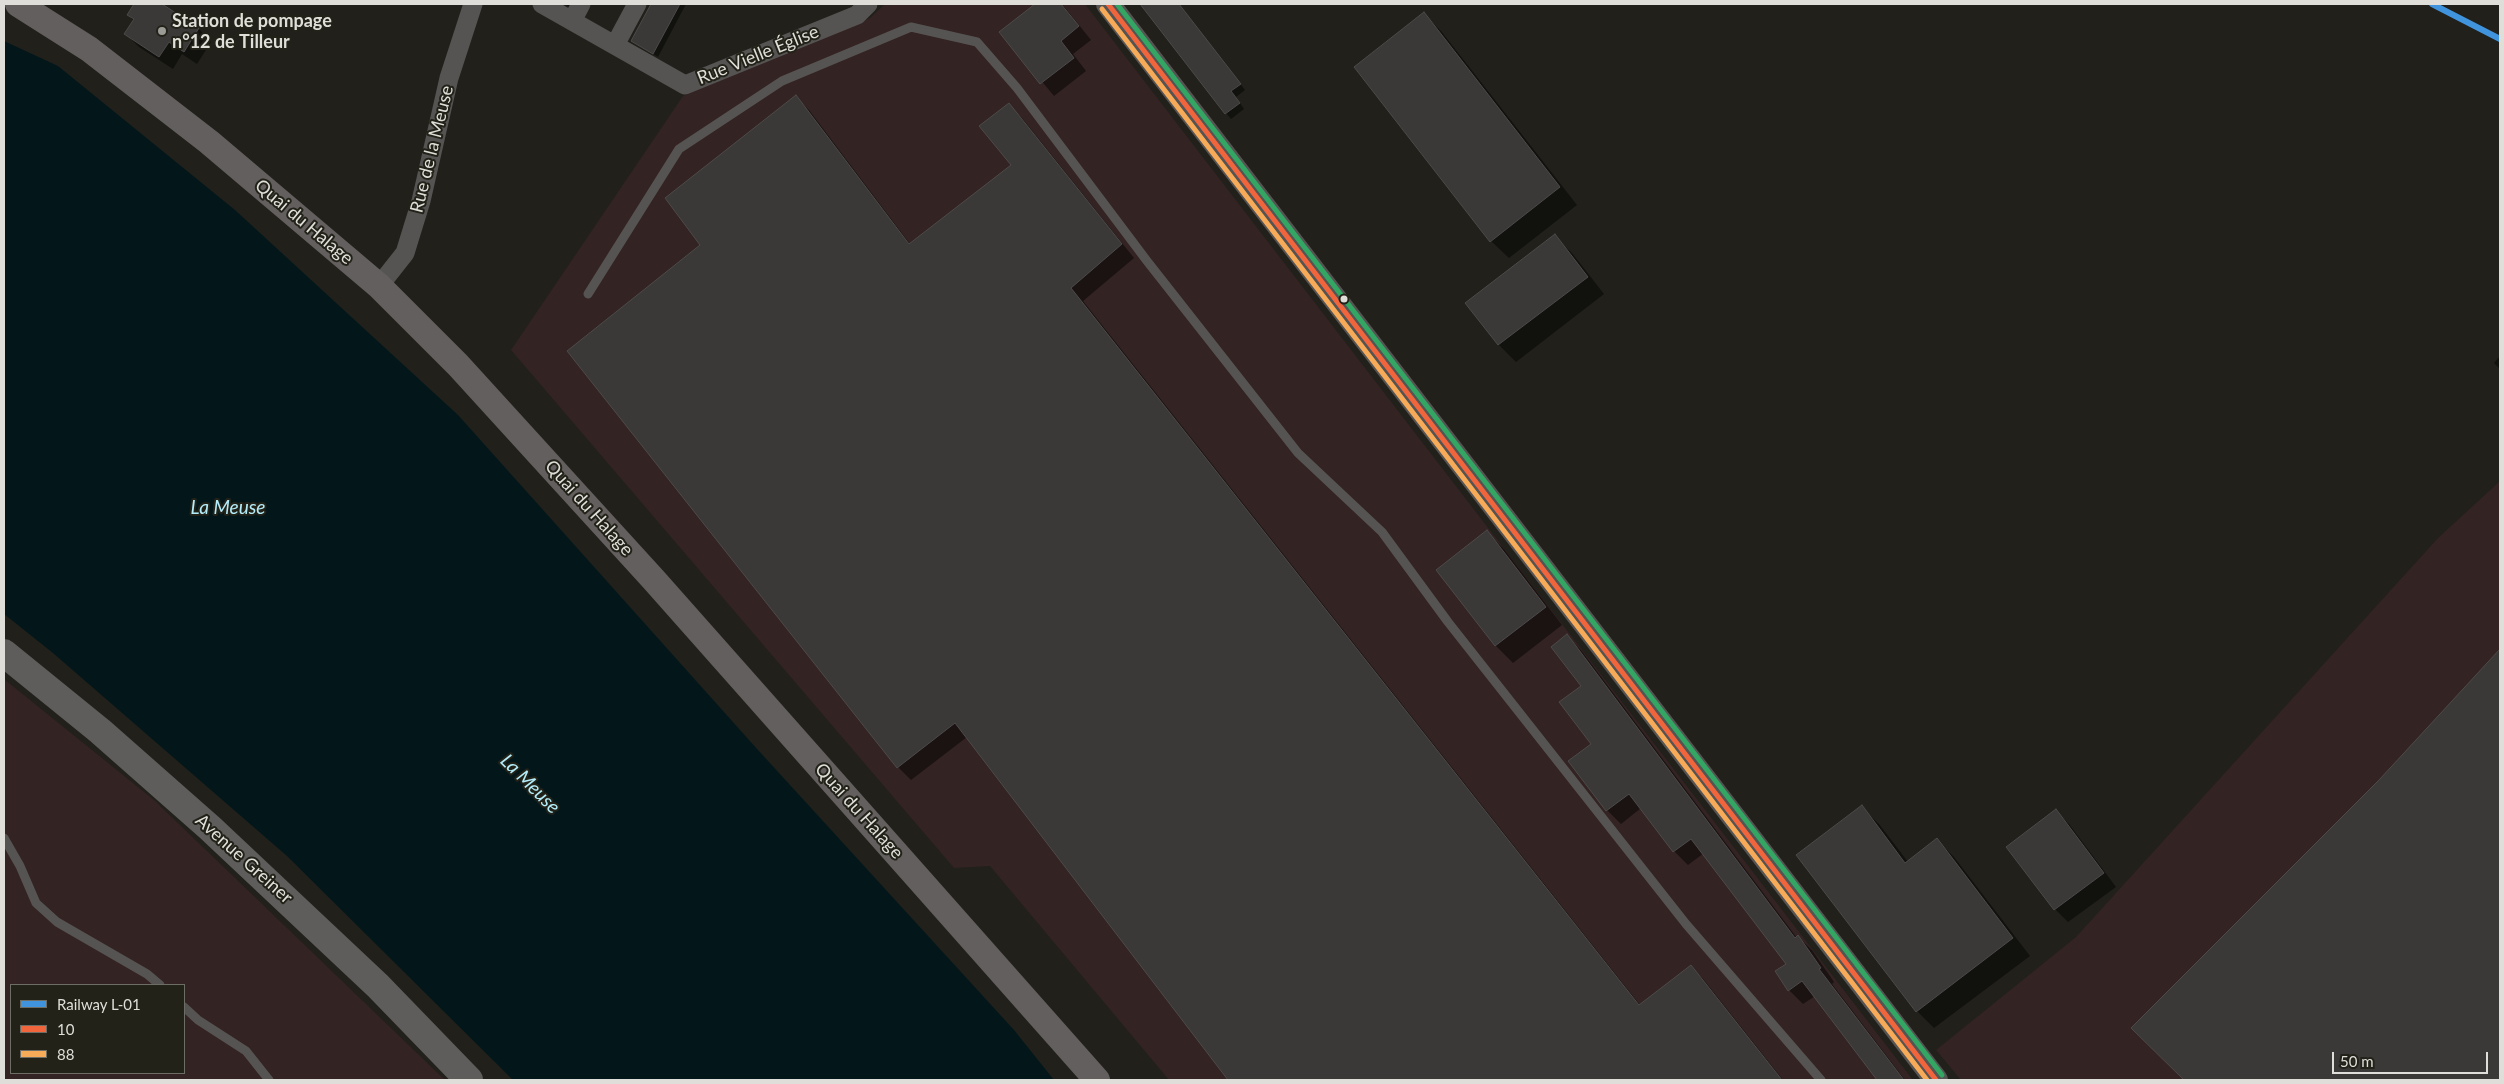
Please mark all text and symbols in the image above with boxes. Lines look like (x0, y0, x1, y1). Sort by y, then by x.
place label: Station de pompage n°12 de Tilleur (172, 10, 332, 52)
street label: Rue Vielle Église (694, 21, 822, 89)
marker: Station de pompage n°12 de Tilleur (156, 25, 168, 37)
street label: Rue de la Meuse (406, 83, 458, 215)
street label: Quai du Halage (251, 175, 357, 269)
unlabelled marker (1339, 294, 1349, 304)
street label: Quai du Halage (540, 456, 638, 560)
water label: La Meuse (191, 497, 265, 519)
water label: La Meuse (495, 749, 565, 819)
street label: Quai du Halage (810, 759, 908, 863)
street label: Avenue Greiner (191, 810, 297, 908)
legend (10, 984, 185, 1074)
text: Railway L-01 (57, 995, 141, 1013)
text: 10 (57, 1020, 74, 1038)
scale bar (2334, 1042, 2490, 1074)
text: 88 (57, 1045, 74, 1063)
text: 50 m (2340, 1052, 2374, 1070)

